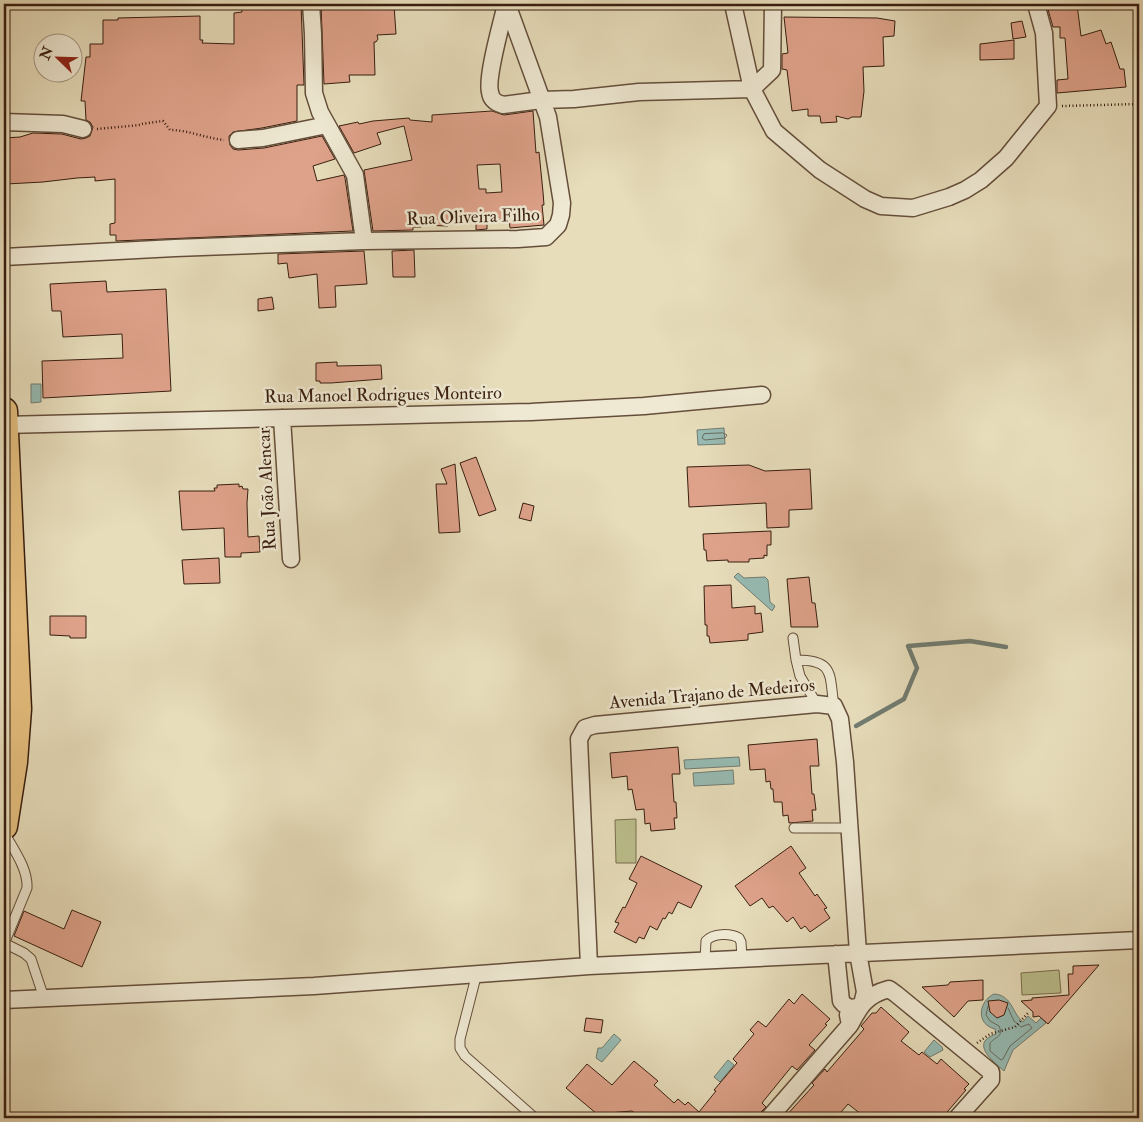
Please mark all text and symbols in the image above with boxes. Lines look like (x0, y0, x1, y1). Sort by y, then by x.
north arrow (32, 32, 82, 82)
text: N (36, 44, 57, 63)
street label: Rua Oliveira Filho (406, 203, 540, 231)
street label: Rua Manoel Rodrigues Monteiro (264, 381, 502, 409)
street label: Rua João Alencar (252, 427, 282, 551)
street label: Avenida Trajano de Medeiros (607, 674, 816, 715)

